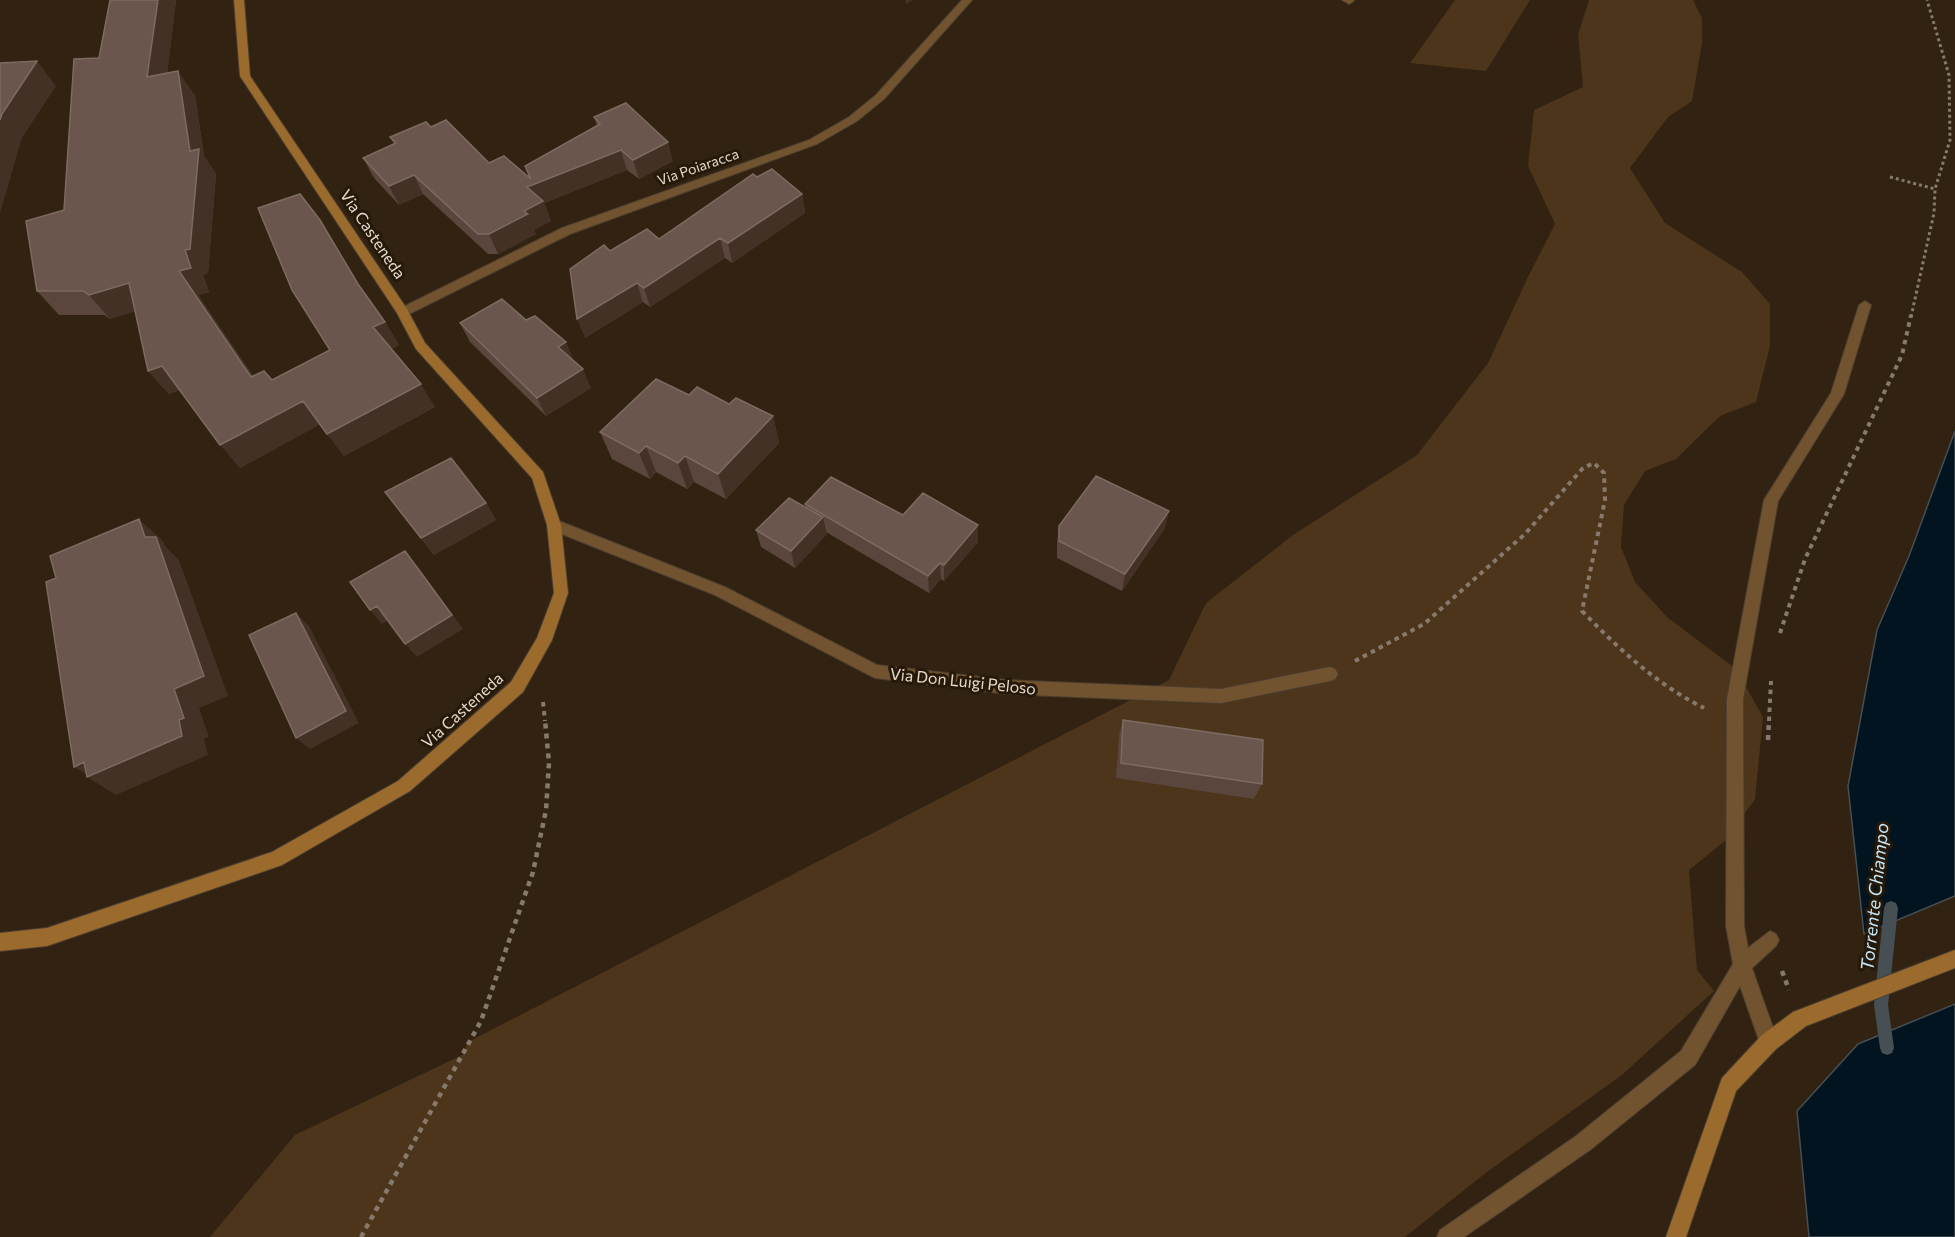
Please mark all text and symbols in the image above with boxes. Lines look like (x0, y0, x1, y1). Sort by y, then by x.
street label: Via Poiaracca (655, 145, 741, 188)
street label: Via Casteneda (337, 186, 410, 282)
street label: Via Don Luigi Peloso (889, 663, 1037, 698)
street label: Via Casteneda (417, 668, 506, 751)
water label: Torrente Chiampo (1855, 822, 1893, 972)

